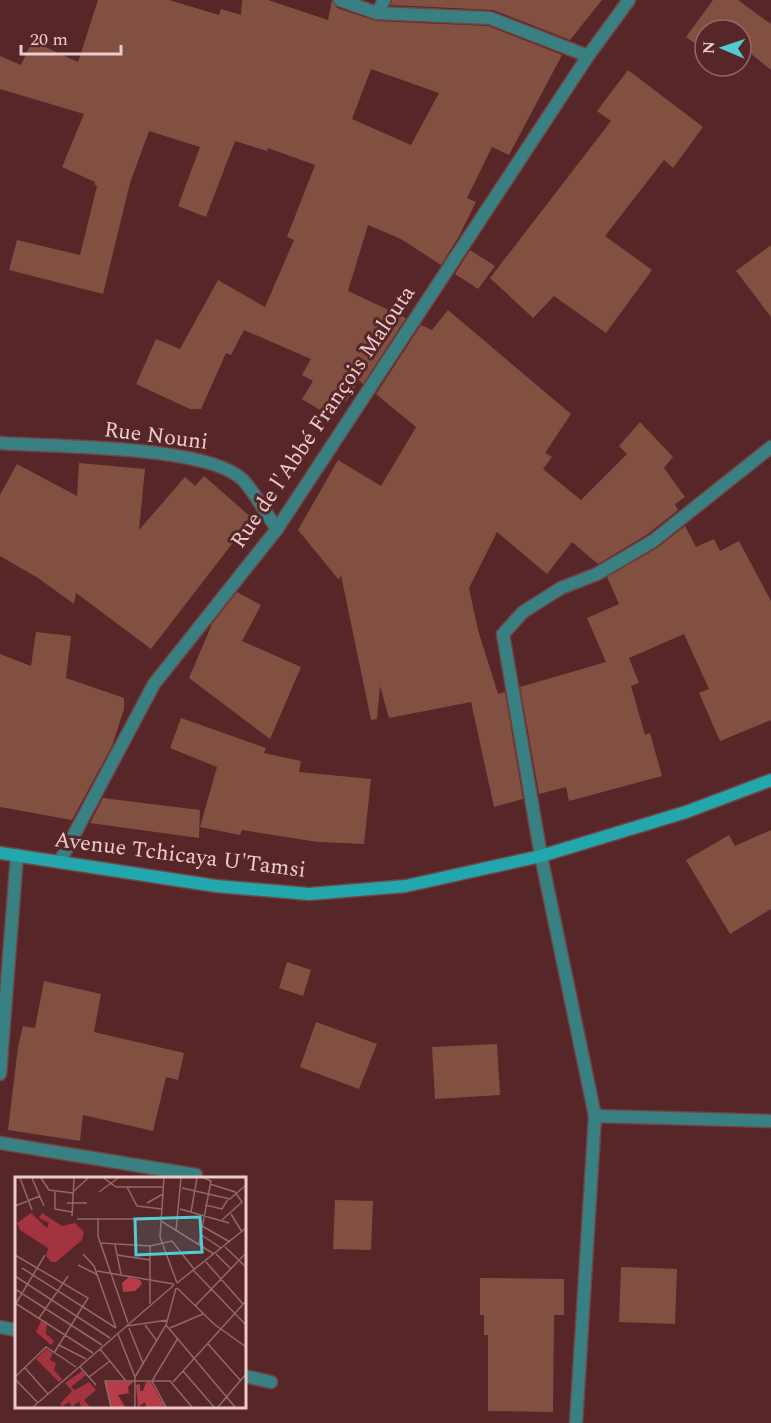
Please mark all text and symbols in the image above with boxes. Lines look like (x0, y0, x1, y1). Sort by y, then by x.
scale bar (21, 18, 122, 56)
north arrow (693, 18, 753, 78)
text: 20 m (30, 26, 68, 53)
text: N (697, 41, 721, 54)
street label: Rue de l'Abbé François Malouta (222, 279, 424, 555)
street label: Rue Nouni (102, 413, 210, 459)
street label: Avenue Tchicaya U'Tamsi (52, 823, 308, 887)
inset map (15, 1177, 246, 1408)

